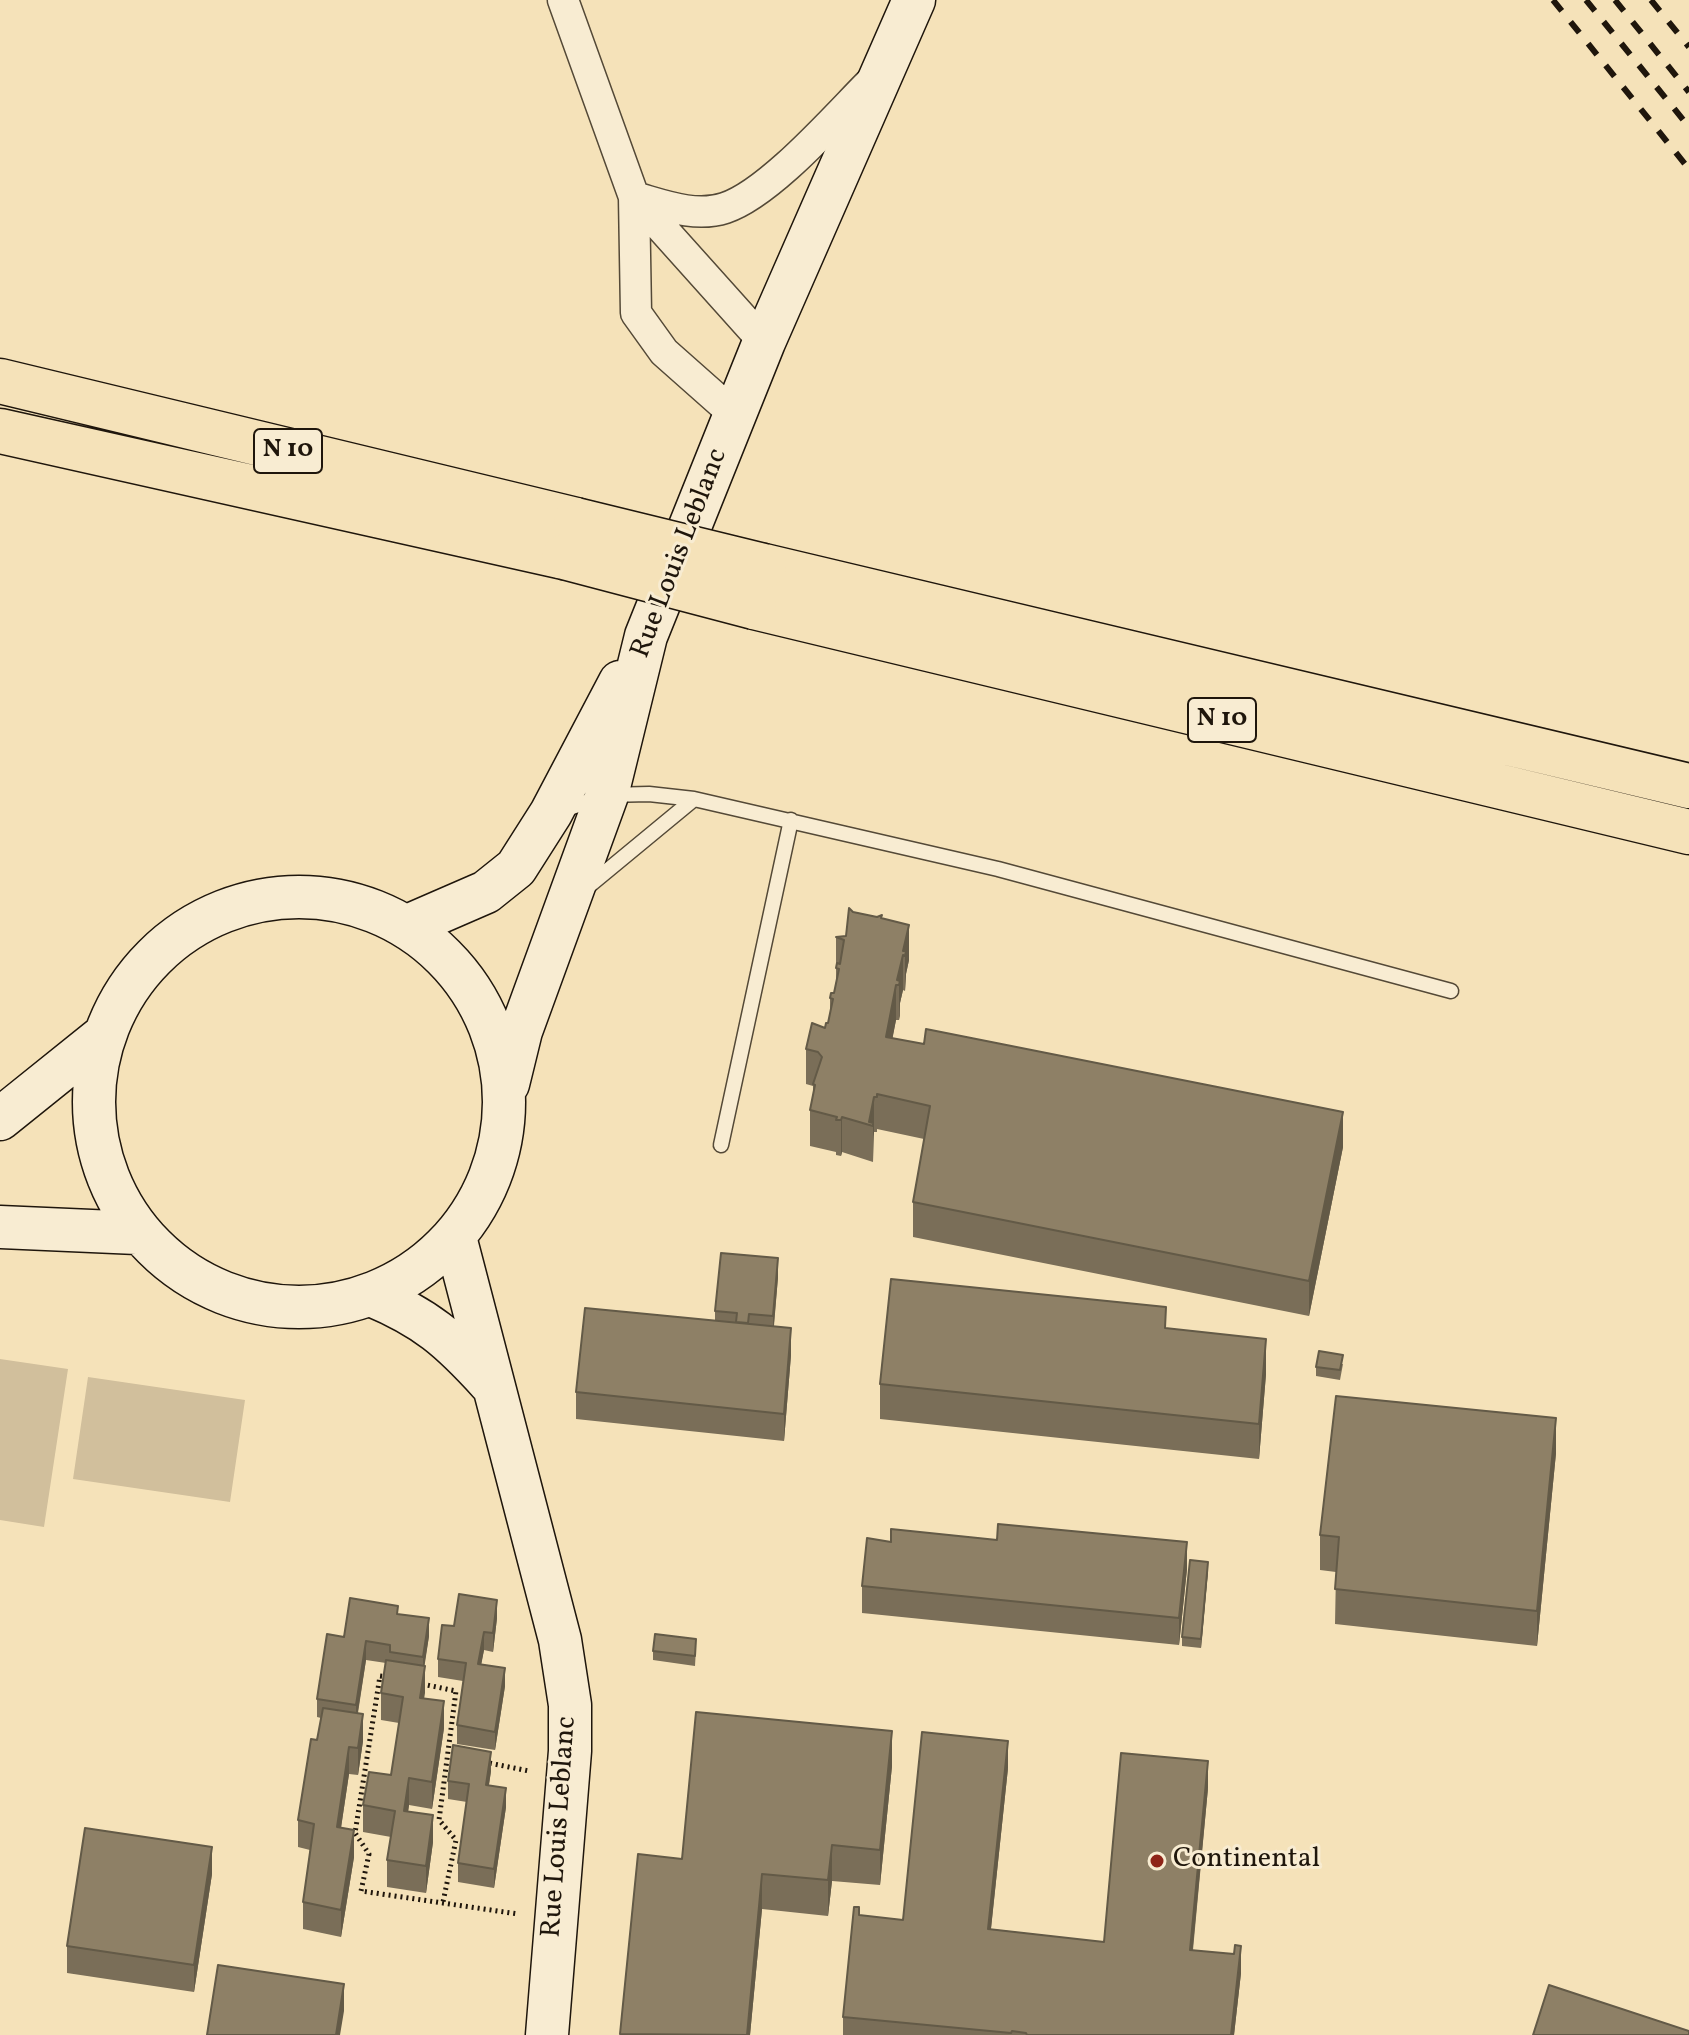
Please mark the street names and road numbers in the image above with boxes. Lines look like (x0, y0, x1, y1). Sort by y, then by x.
road number: N 10 (254, 429, 322, 473)
street label: Rue Louis Leblanc (626, 444, 736, 664)
road number: N 10 (1188, 698, 1256, 742)
street label: Rue Louis Leblanc (537, 1715, 585, 1939)

